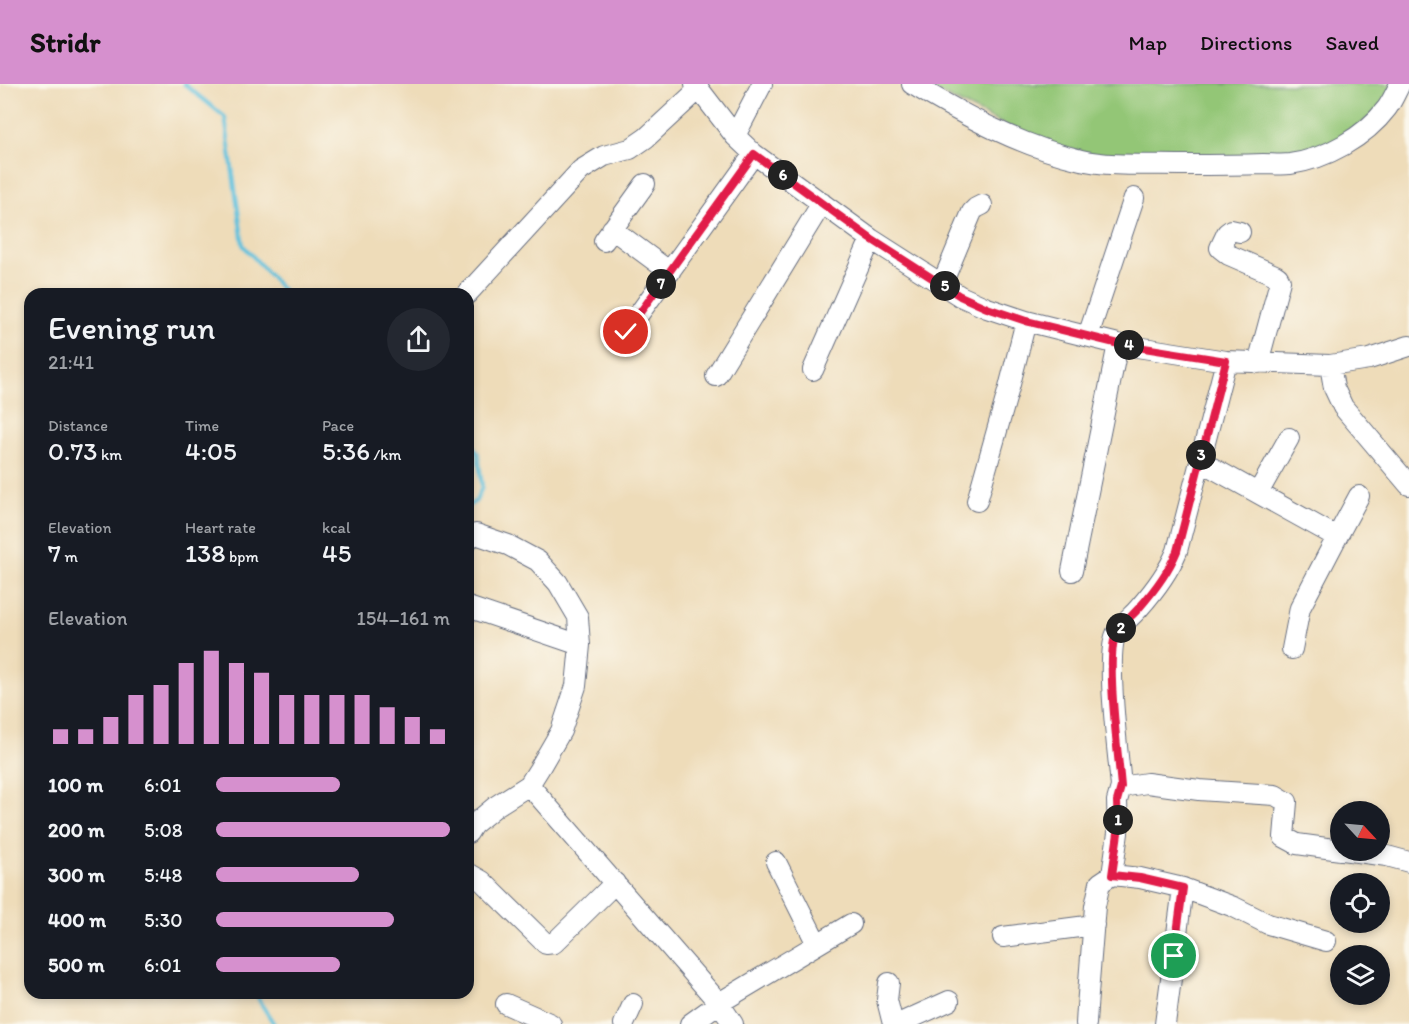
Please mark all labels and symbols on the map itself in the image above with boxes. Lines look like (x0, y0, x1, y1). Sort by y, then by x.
pin: 6 (768, 160, 798, 190)
pin: 7 (646, 269, 676, 299)
pin: 5 (930, 271, 960, 301)
pin (600, 306, 651, 357)
pin: 4 (1114, 330, 1144, 360)
pin: 3 (1186, 440, 1216, 470)
pin: 2 (1106, 613, 1136, 643)
north arrow (1330, 801, 1390, 861)
pin: 1 (1103, 805, 1133, 835)
pin (1148, 930, 1199, 981)

